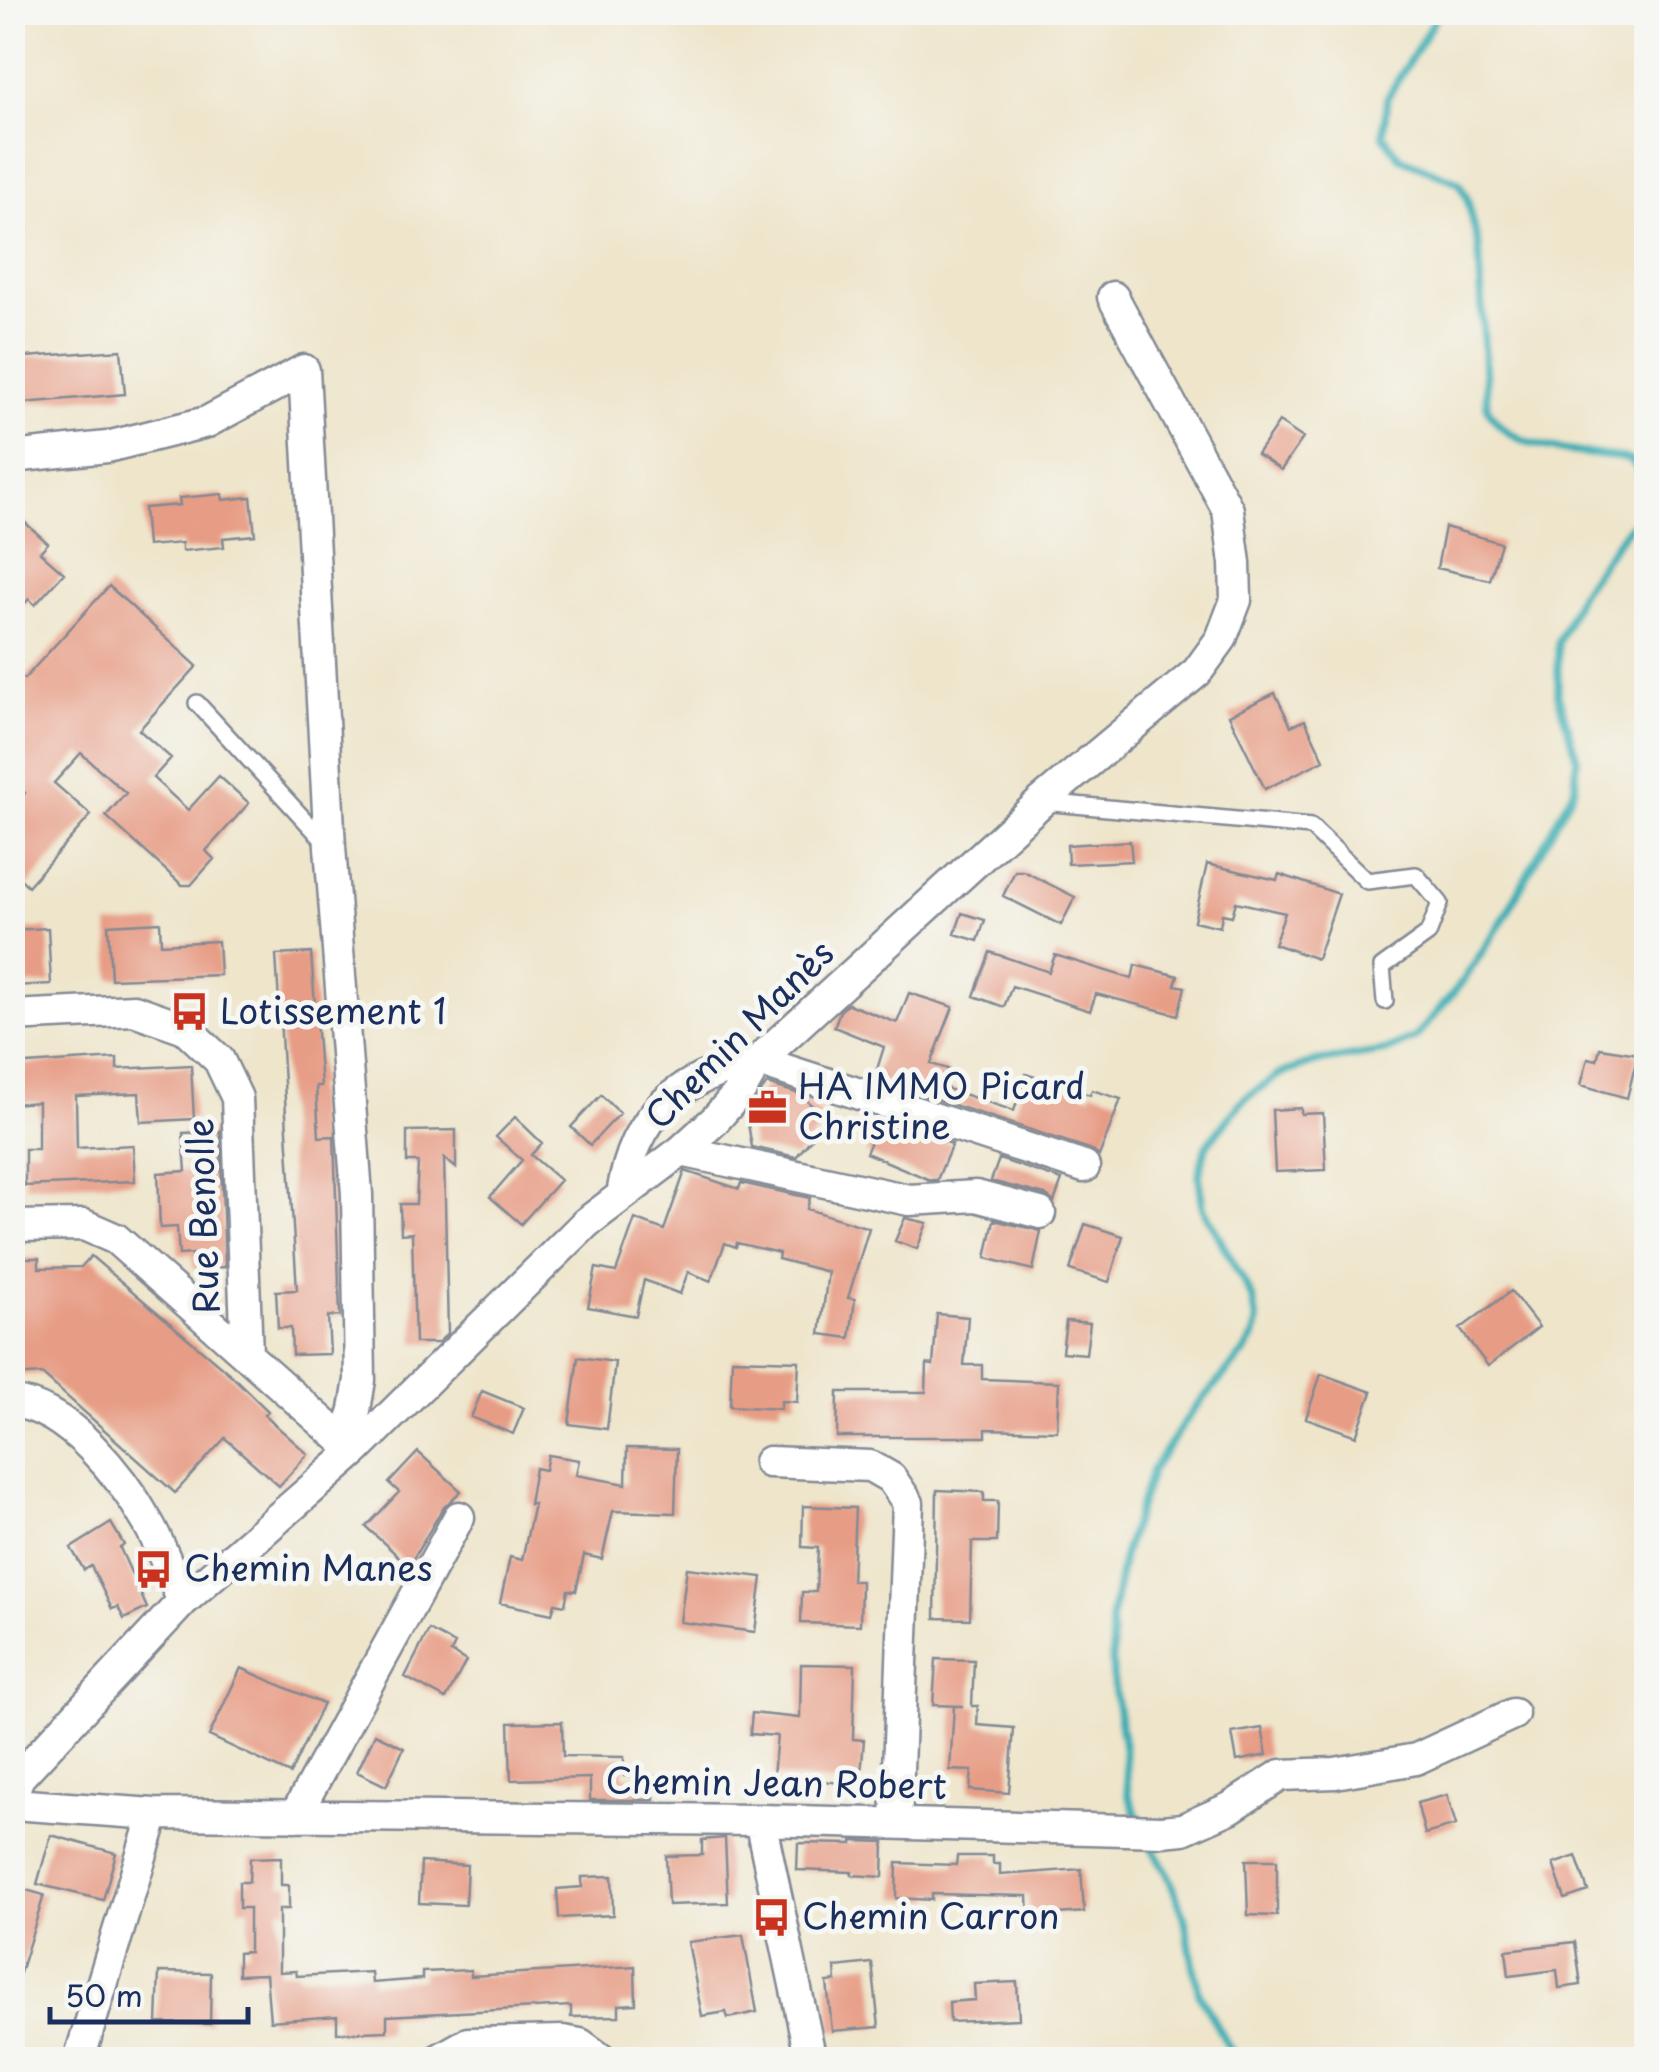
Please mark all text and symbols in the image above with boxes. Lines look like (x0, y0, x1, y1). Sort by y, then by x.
street label: Chemin Manès (632, 927, 845, 1140)
place label: Lotissement 1 (220, 983, 446, 1036)
bus stop icon: Lotissement 1 (169, 991, 211, 1033)
place label: HA IMMO Picard Christine (798, 1058, 1085, 1151)
office icon: HA IMMO Picard Christine (747, 1086, 789, 1128)
street label: Rue Benolle (172, 1118, 231, 1315)
place label: Chemin Manes (184, 1540, 433, 1593)
bus stop icon: Chemin Manes (133, 1548, 175, 1590)
street label: Chemin Jean Robert (605, 1752, 947, 1811)
place label: Chemin Carron (802, 1888, 1060, 1941)
bus stop icon: Chemin Carron (751, 1896, 793, 1938)
scale bar (50, 1962, 248, 2024)
text: 50 m (65, 1972, 143, 2017)

